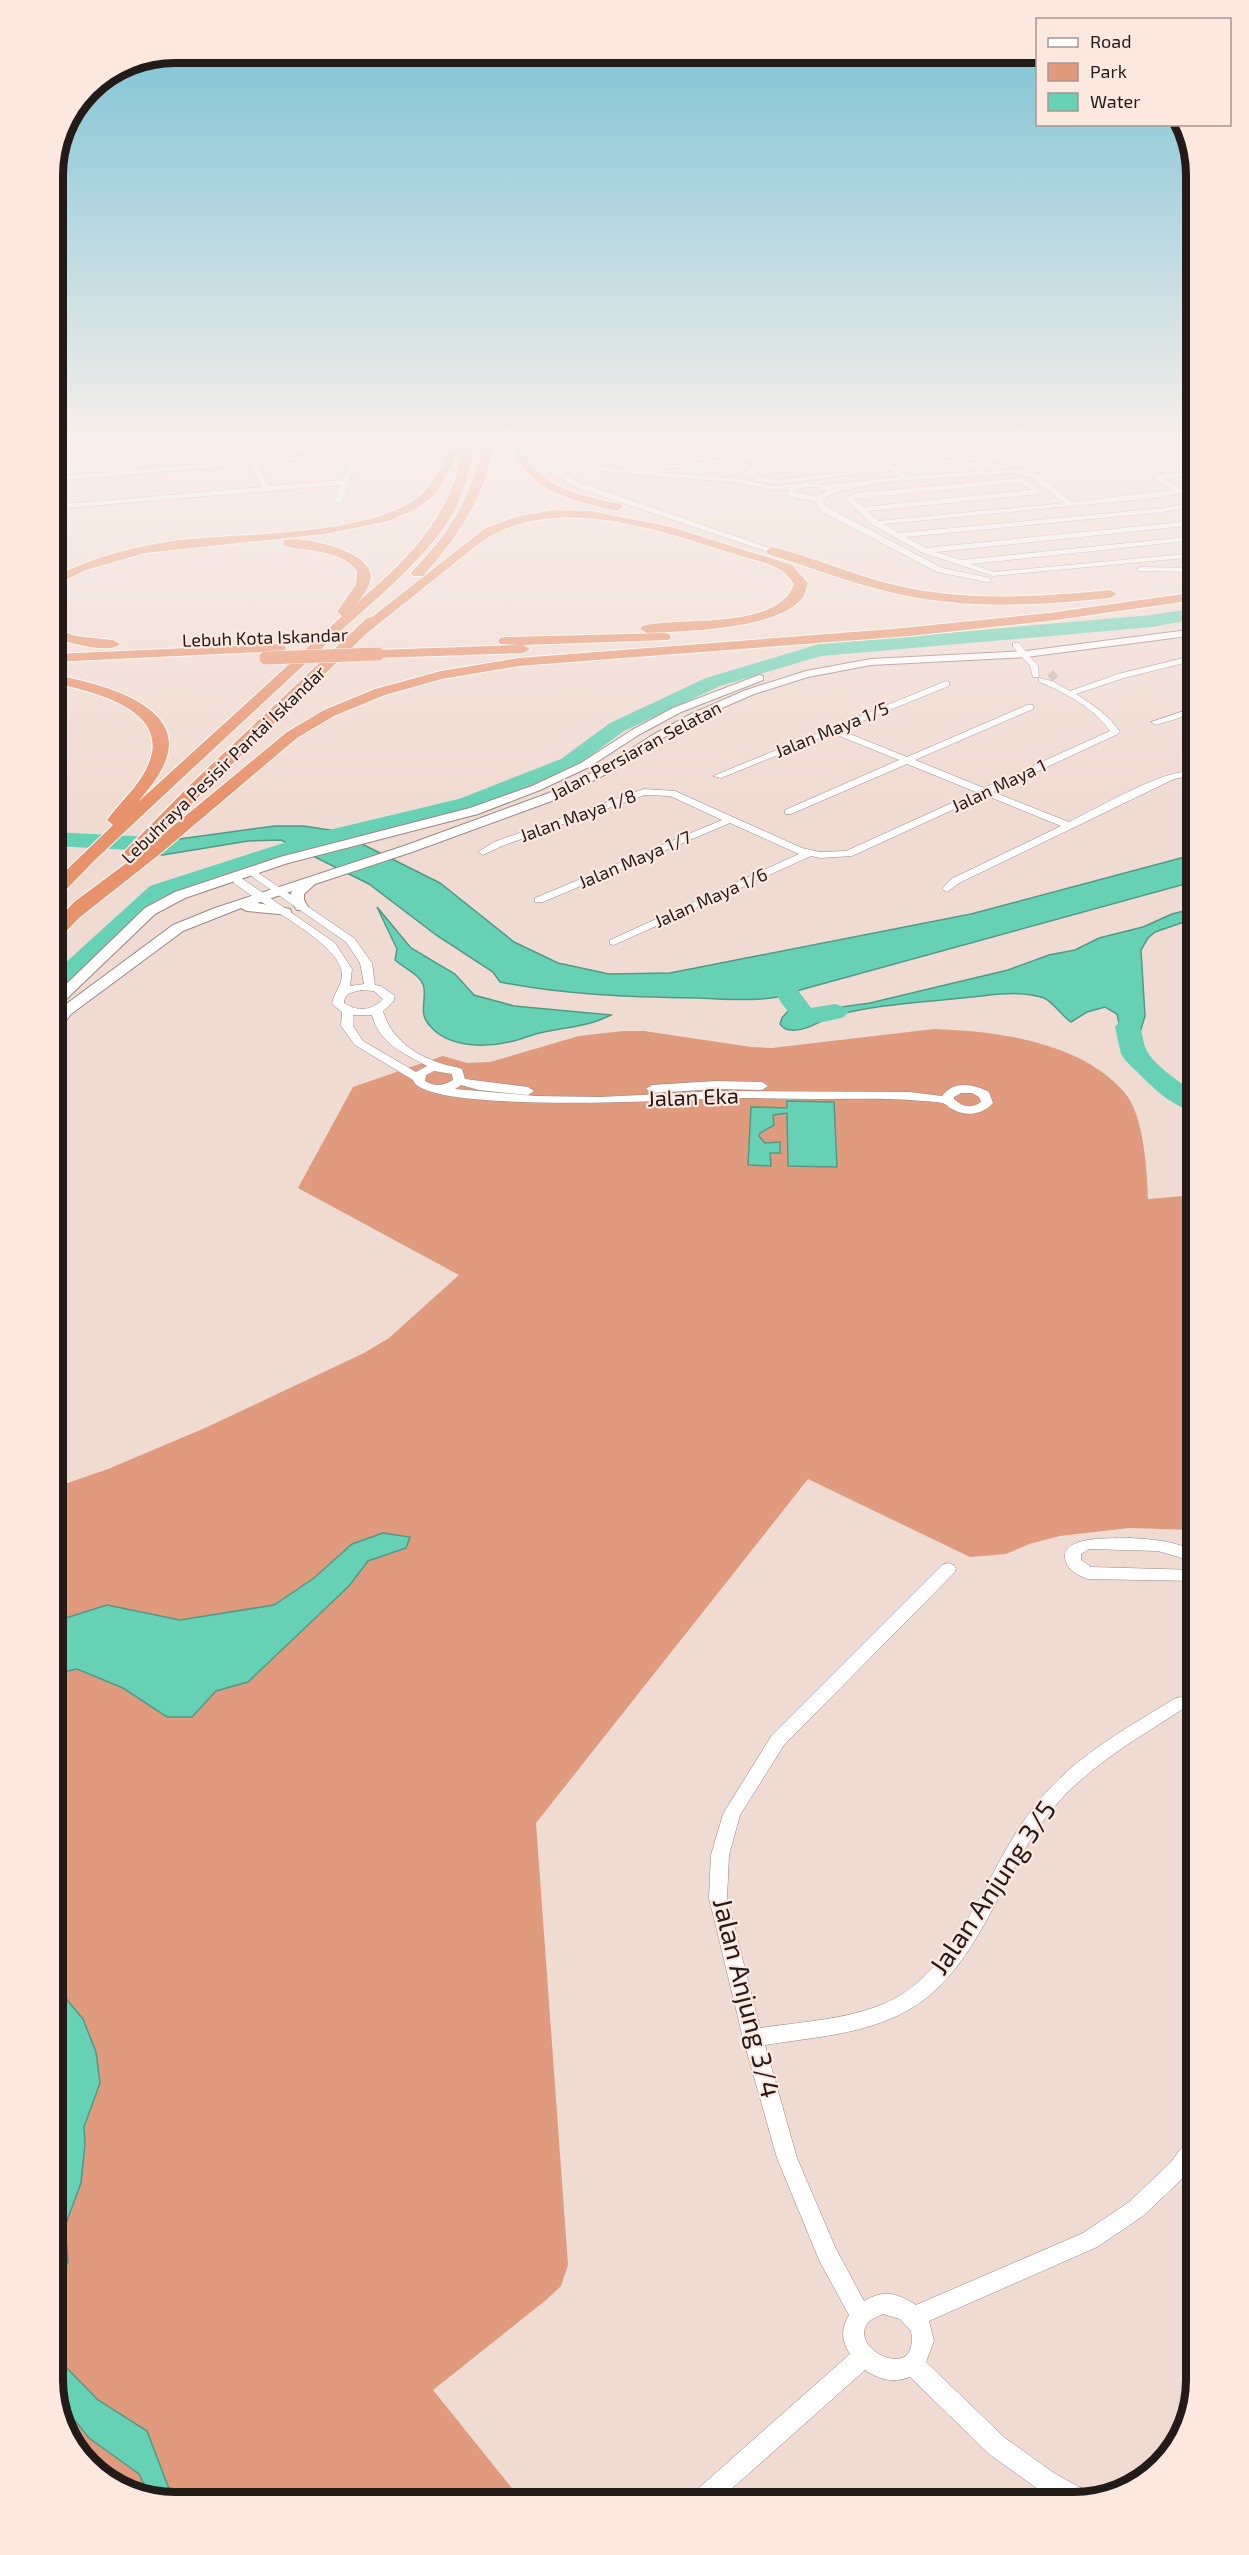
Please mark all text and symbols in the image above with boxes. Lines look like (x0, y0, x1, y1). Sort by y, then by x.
legend (1036, 18, 1231, 126)
text: Road (1090, 30, 1131, 52)
text: Park (1090, 60, 1127, 82)
text: Water (1090, 90, 1140, 112)
street label: Lebuh Kota Iskandar (182, 623, 348, 651)
street label: Lebuhraya Pesisir Pantai Iskandar (117, 661, 330, 868)
street label: Jalan Persiaran Selatan (546, 696, 725, 805)
street label: Jalan Maya 1/5 (771, 696, 892, 762)
street label: Jalan Maya 1 (948, 754, 1049, 817)
street label: Jalan Maya 1/8 (517, 784, 639, 846)
street label: Jalan Maya 1/7 (575, 825, 694, 893)
street label: Jalan Maya 1/6 (651, 862, 771, 932)
street label: Jalan Eka (647, 1081, 739, 1111)
street label: Jalan Anjung 3/5 (921, 1794, 1062, 1980)
street label: Jalan Anjung 3/4 (707, 1894, 788, 2101)

